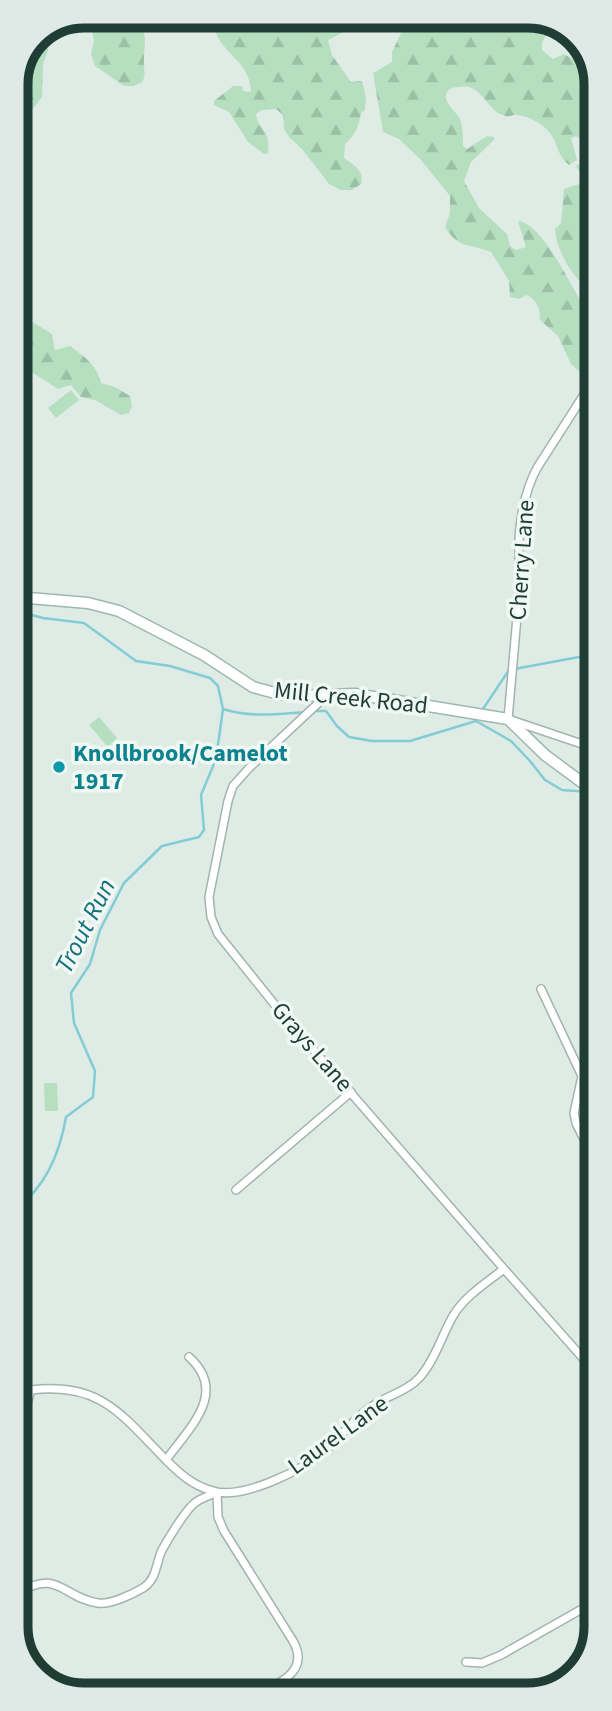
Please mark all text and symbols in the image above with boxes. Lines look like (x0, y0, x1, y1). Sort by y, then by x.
street label: Cherry Lane (500, 499, 544, 621)
street label: Mill Creek Road (272, 673, 430, 723)
place label: Knollbrook/Camelot 1917 (73, 736, 288, 799)
marker: Knollbrook/Camelot 1917 (51, 759, 67, 775)
water label: Trout Run (45, 872, 125, 980)
street label: Grays Lane (263, 994, 361, 1100)
street label: Laurel Lane (281, 1387, 395, 1483)

